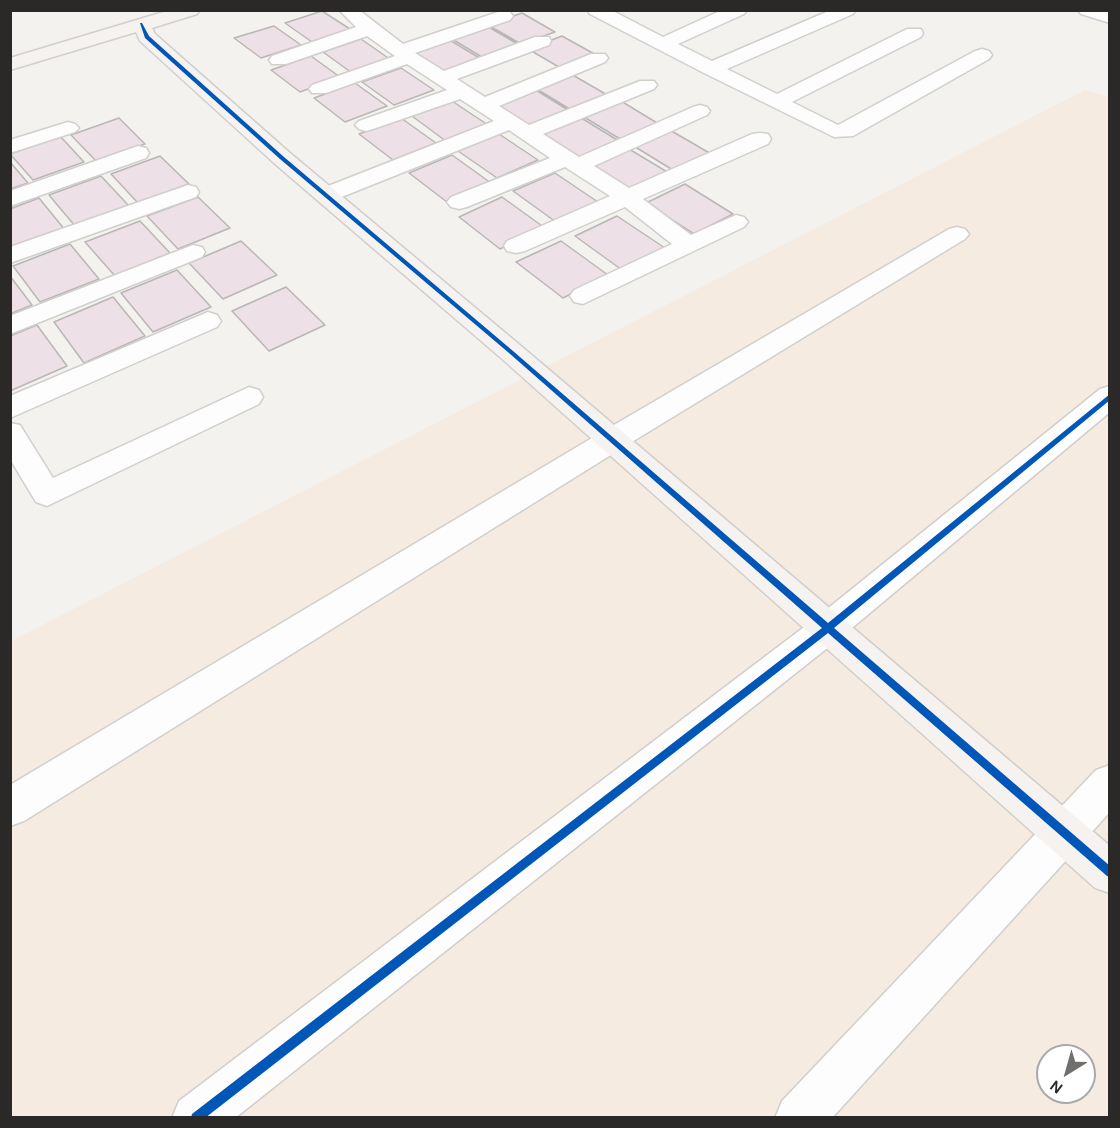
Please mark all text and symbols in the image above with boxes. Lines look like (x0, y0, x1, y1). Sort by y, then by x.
north arrow (1036, 1044, 1096, 1104)
text: N (1046, 1076, 1066, 1098)

